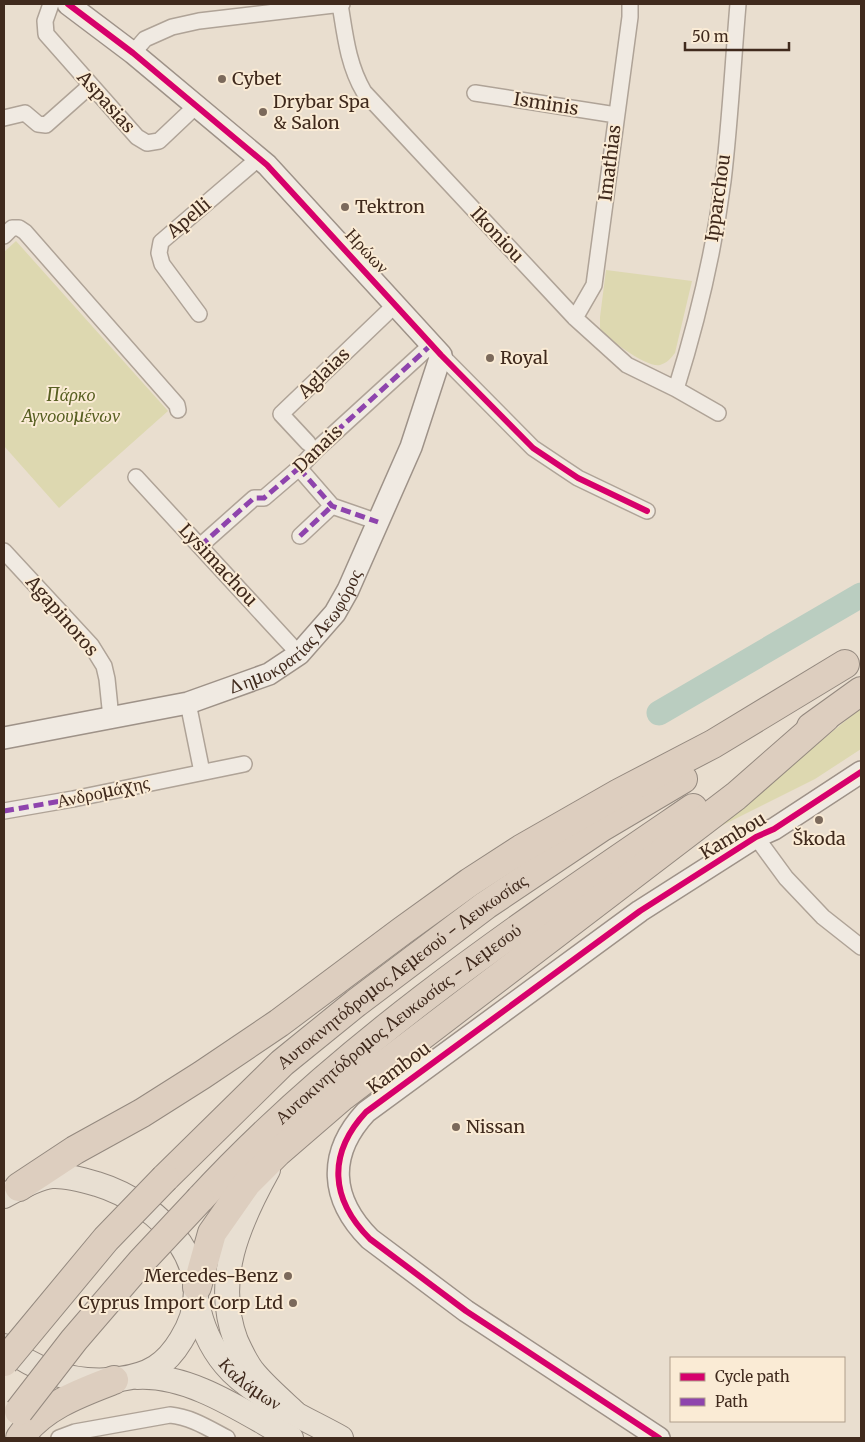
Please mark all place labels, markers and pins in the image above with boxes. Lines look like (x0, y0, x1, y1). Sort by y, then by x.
place label: Cybet (232, 67, 282, 90)
marker: Cybet (216, 73, 228, 85)
place label: Drybar Spa & Salon (273, 90, 370, 134)
marker: Drybar Spa & Salon (257, 106, 269, 118)
place label: Tektron (355, 195, 425, 218)
marker: Tektron (339, 201, 351, 213)
place label: Royal (500, 346, 549, 369)
marker: Royal (484, 352, 496, 364)
marker: Škoda (813, 814, 825, 826)
place label: Škoda (792, 827, 846, 850)
place label: Nissan (466, 1115, 525, 1138)
marker: Nissan (450, 1121, 462, 1133)
place label: Mercedes-Benz (144, 1264, 278, 1287)
marker: Mercedes-Benz (282, 1270, 294, 1282)
place label: Cyprus Import Corp Ltd (78, 1291, 283, 1314)
marker: Cyprus Import Corp Ltd (287, 1297, 299, 1309)

